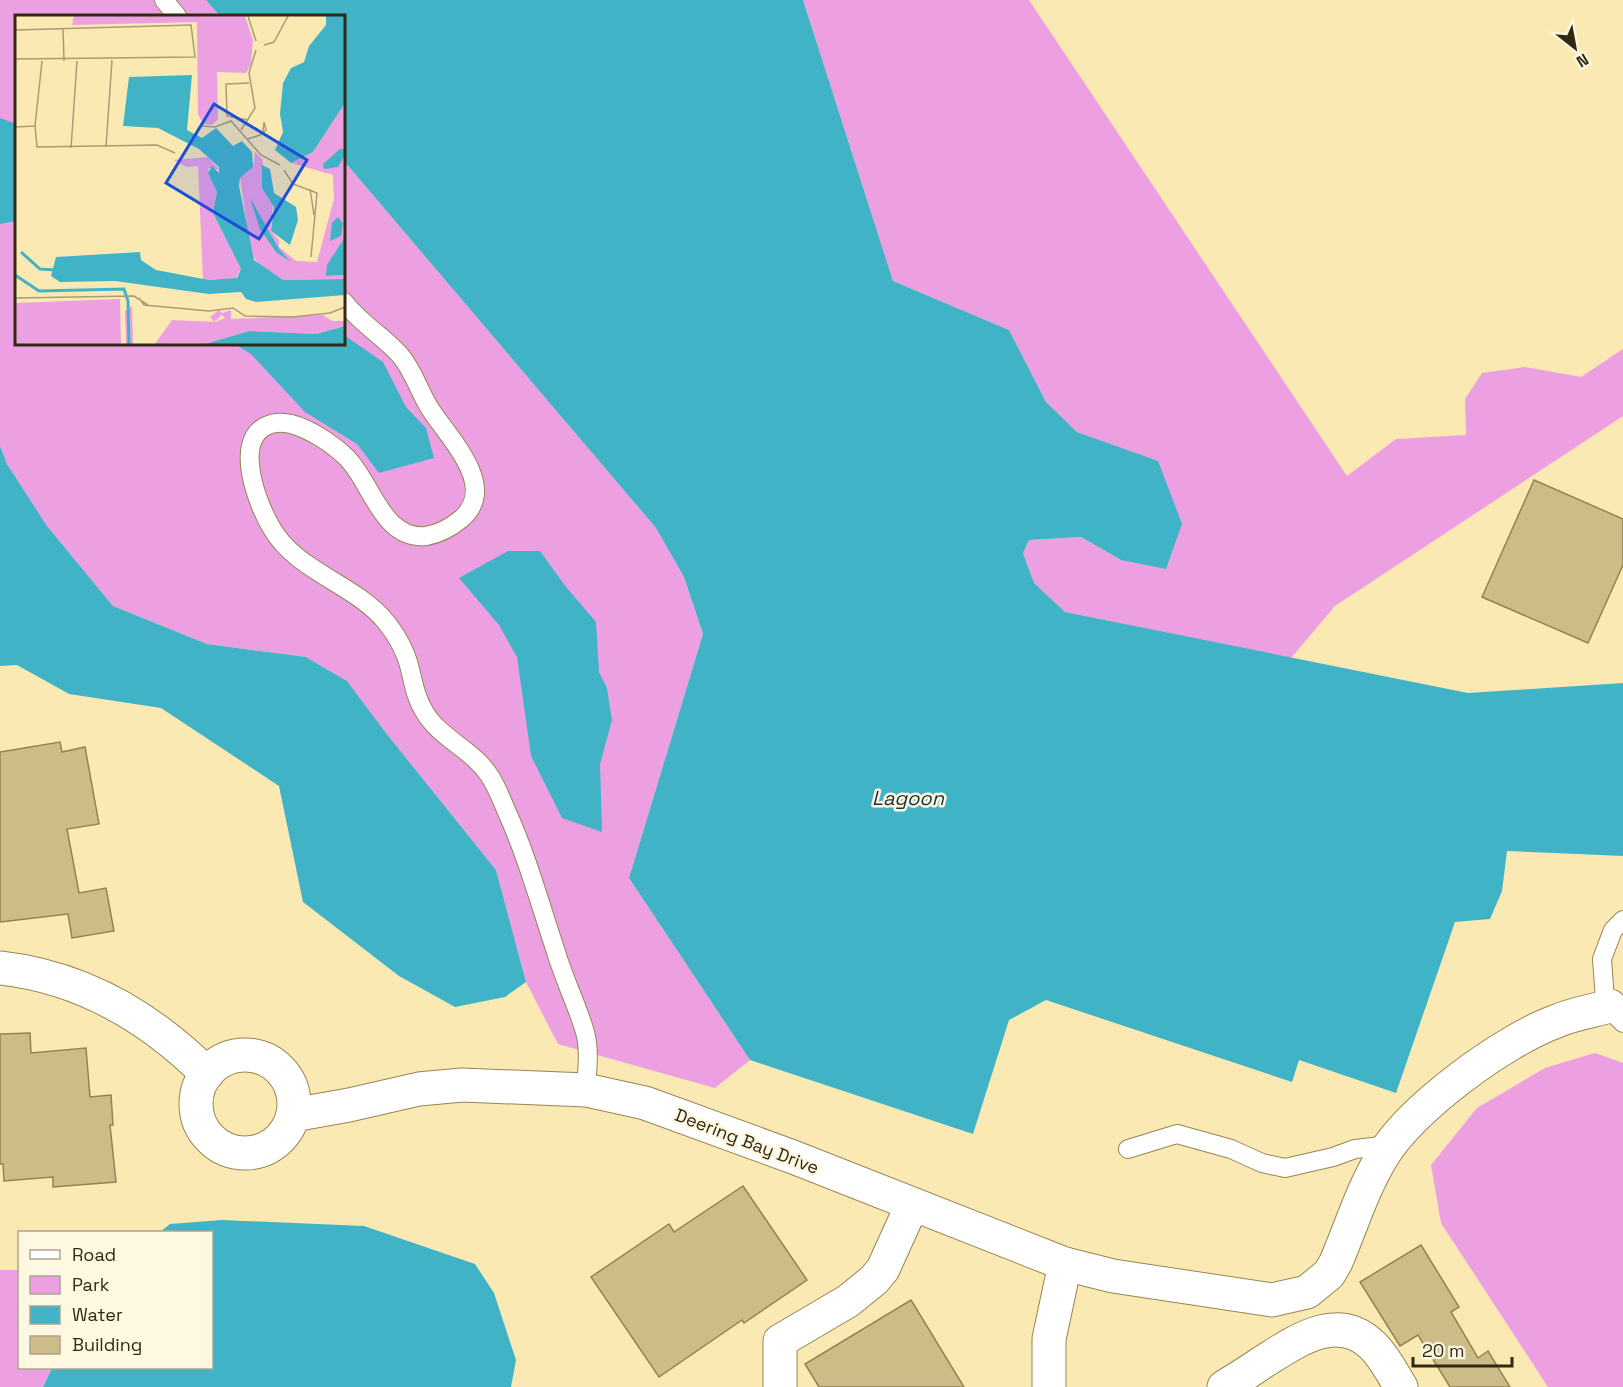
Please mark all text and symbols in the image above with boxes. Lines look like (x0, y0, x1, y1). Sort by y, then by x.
inset map (15, 15, 345, 345)
north arrow (1545, 18, 1605, 78)
text: N (1572, 49, 1592, 72)
water label: Lagoon (872, 785, 945, 811)
street label: Deering Bay Drive (672, 1103, 822, 1179)
legend (18, 1231, 213, 1369)
text: Road (72, 1243, 116, 1266)
text: Park (72, 1273, 110, 1296)
text: Water (72, 1303, 123, 1326)
scale bar (1413, 1330, 1512, 1368)
text: Building (72, 1333, 142, 1356)
text: 20 m (1422, 1339, 1465, 1362)

